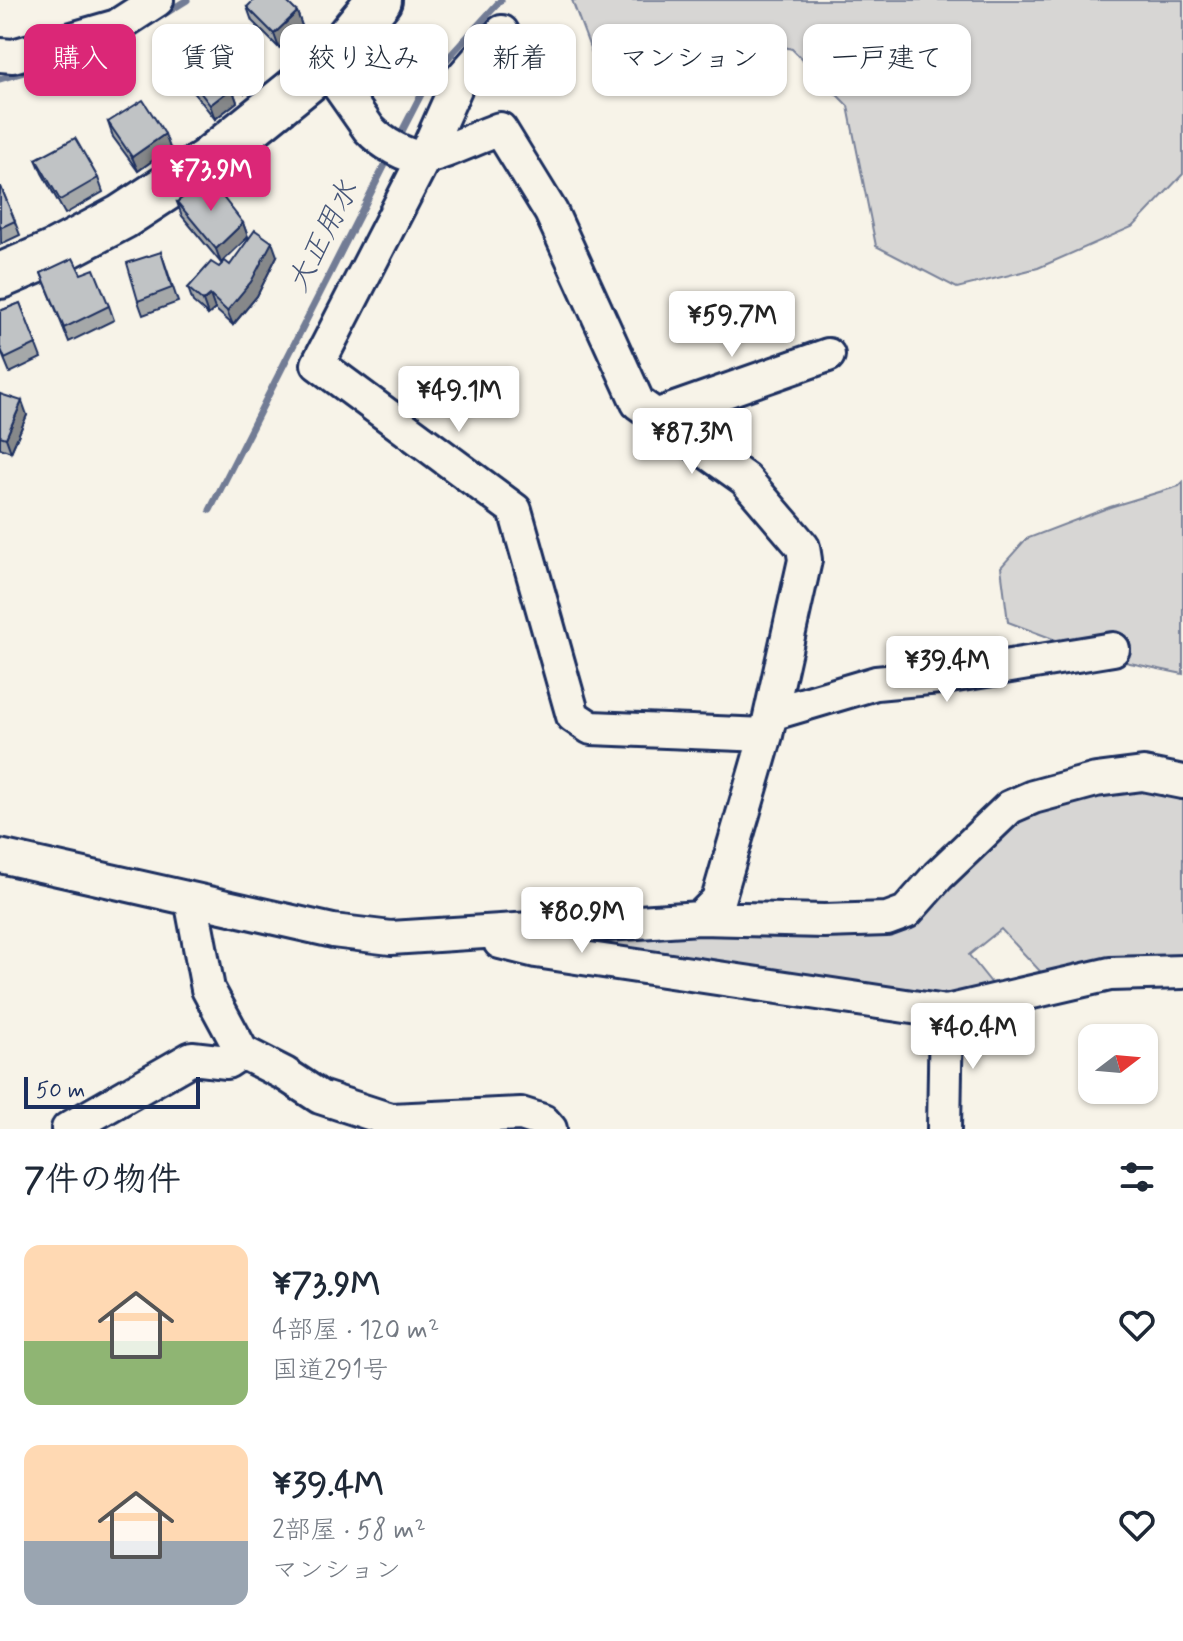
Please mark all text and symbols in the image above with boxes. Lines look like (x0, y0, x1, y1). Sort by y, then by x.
chip: 購入 (24, 24, 136, 96)
chip: 賃貸 (152, 24, 264, 96)
chip: 絞り込み (280, 24, 448, 96)
chip: 新着 (464, 24, 576, 96)
chip: マンション (592, 24, 787, 96)
chip: 一戸建て (803, 24, 971, 96)
pin: ¥73.9M (146, 145, 276, 213)
text: ¥73.9M (170, 154, 252, 188)
water label: 大正用水 (279, 174, 368, 299)
pin: ¥59.7M (667, 291, 797, 359)
text: ¥59.7M (687, 300, 777, 334)
pin: ¥49.1M (394, 366, 524, 434)
text: ¥49.1M (416, 375, 502, 409)
pin: ¥87.3M (627, 408, 757, 476)
text: ¥87.3M (651, 417, 733, 451)
pin: ¥39.4M (882, 636, 1012, 704)
text: ¥39.4M (904, 645, 990, 679)
pin: ¥80.9M (517, 887, 647, 955)
text: ¥80.9M (539, 896, 625, 930)
pin: ¥40.4M (908, 1003, 1038, 1071)
text: ¥40.4M (929, 1012, 1017, 1046)
north arrow (1078, 1024, 1158, 1104)
map controls (1078, 1024, 1158, 1104)
scale bar (24, 1073, 200, 1109)
text: 50 m (36, 1077, 85, 1105)
icon: filters (1115, 1155, 1159, 1199)
text: 7件の物件 (24, 1158, 181, 1203)
text: ¥73.9M (272, 1263, 380, 1308)
icon: home (88, 1277, 184, 1373)
icon: heart (1115, 1303, 1159, 1347)
text: 4部屋 · 120 m² (272, 1314, 439, 1348)
text: 国道291号 (272, 1354, 388, 1388)
text: ¥39.4M (272, 1463, 384, 1508)
icon: home (88, 1477, 184, 1573)
icon: heart (1115, 1503, 1159, 1547)
text: 2部屋 · 58 m² (272, 1514, 426, 1548)
text: マンション (272, 1554, 401, 1588)

